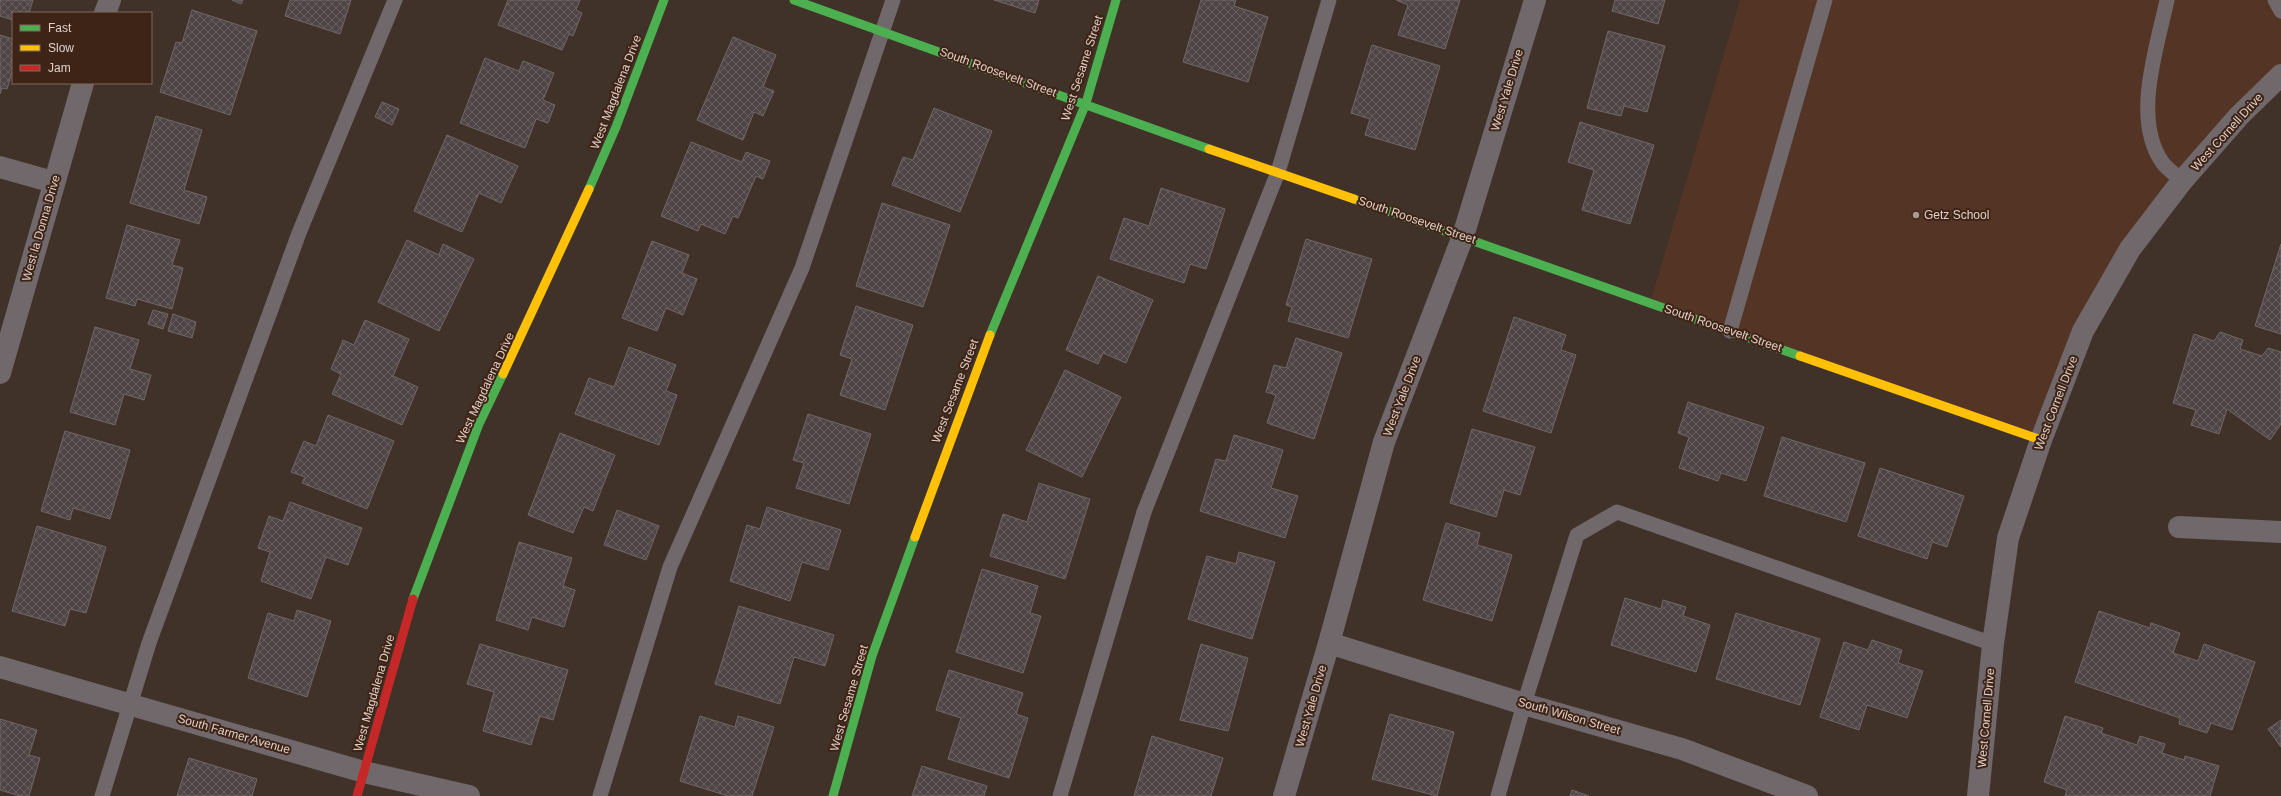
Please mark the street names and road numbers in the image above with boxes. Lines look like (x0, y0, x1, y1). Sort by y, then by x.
street label: West Sesame Street (1058, 13, 1106, 122)
street label: West Magdalena Drive (588, 33, 644, 151)
street label: South Roosevelt Street (938, 44, 1059, 100)
street label: West Yale Drive (1488, 47, 1526, 133)
street label: West Cornell Drive (2188, 90, 2266, 174)
street label: West la Donna Drive (19, 173, 63, 283)
street label: South Roosevelt Street (1356, 193, 1478, 247)
street label: South Roosevelt Street (1662, 301, 1784, 355)
street label: West Magdalena Drive (453, 330, 517, 446)
street label: West Sesame Street (929, 337, 981, 445)
street label: West Yale Drive (1380, 354, 1424, 438)
street label: West Cornell Drive (2032, 354, 2081, 452)
street label: West Magdalena Drive (351, 633, 398, 753)
street label: West Sesame Street (827, 643, 871, 753)
street label: West Yale Drive (1293, 663, 1329, 749)
street label: West Cornell Drive (1975, 667, 1997, 768)
street label: South Wilson Street (1516, 695, 1623, 738)
street label: South Farmer Avenue (176, 711, 292, 757)

